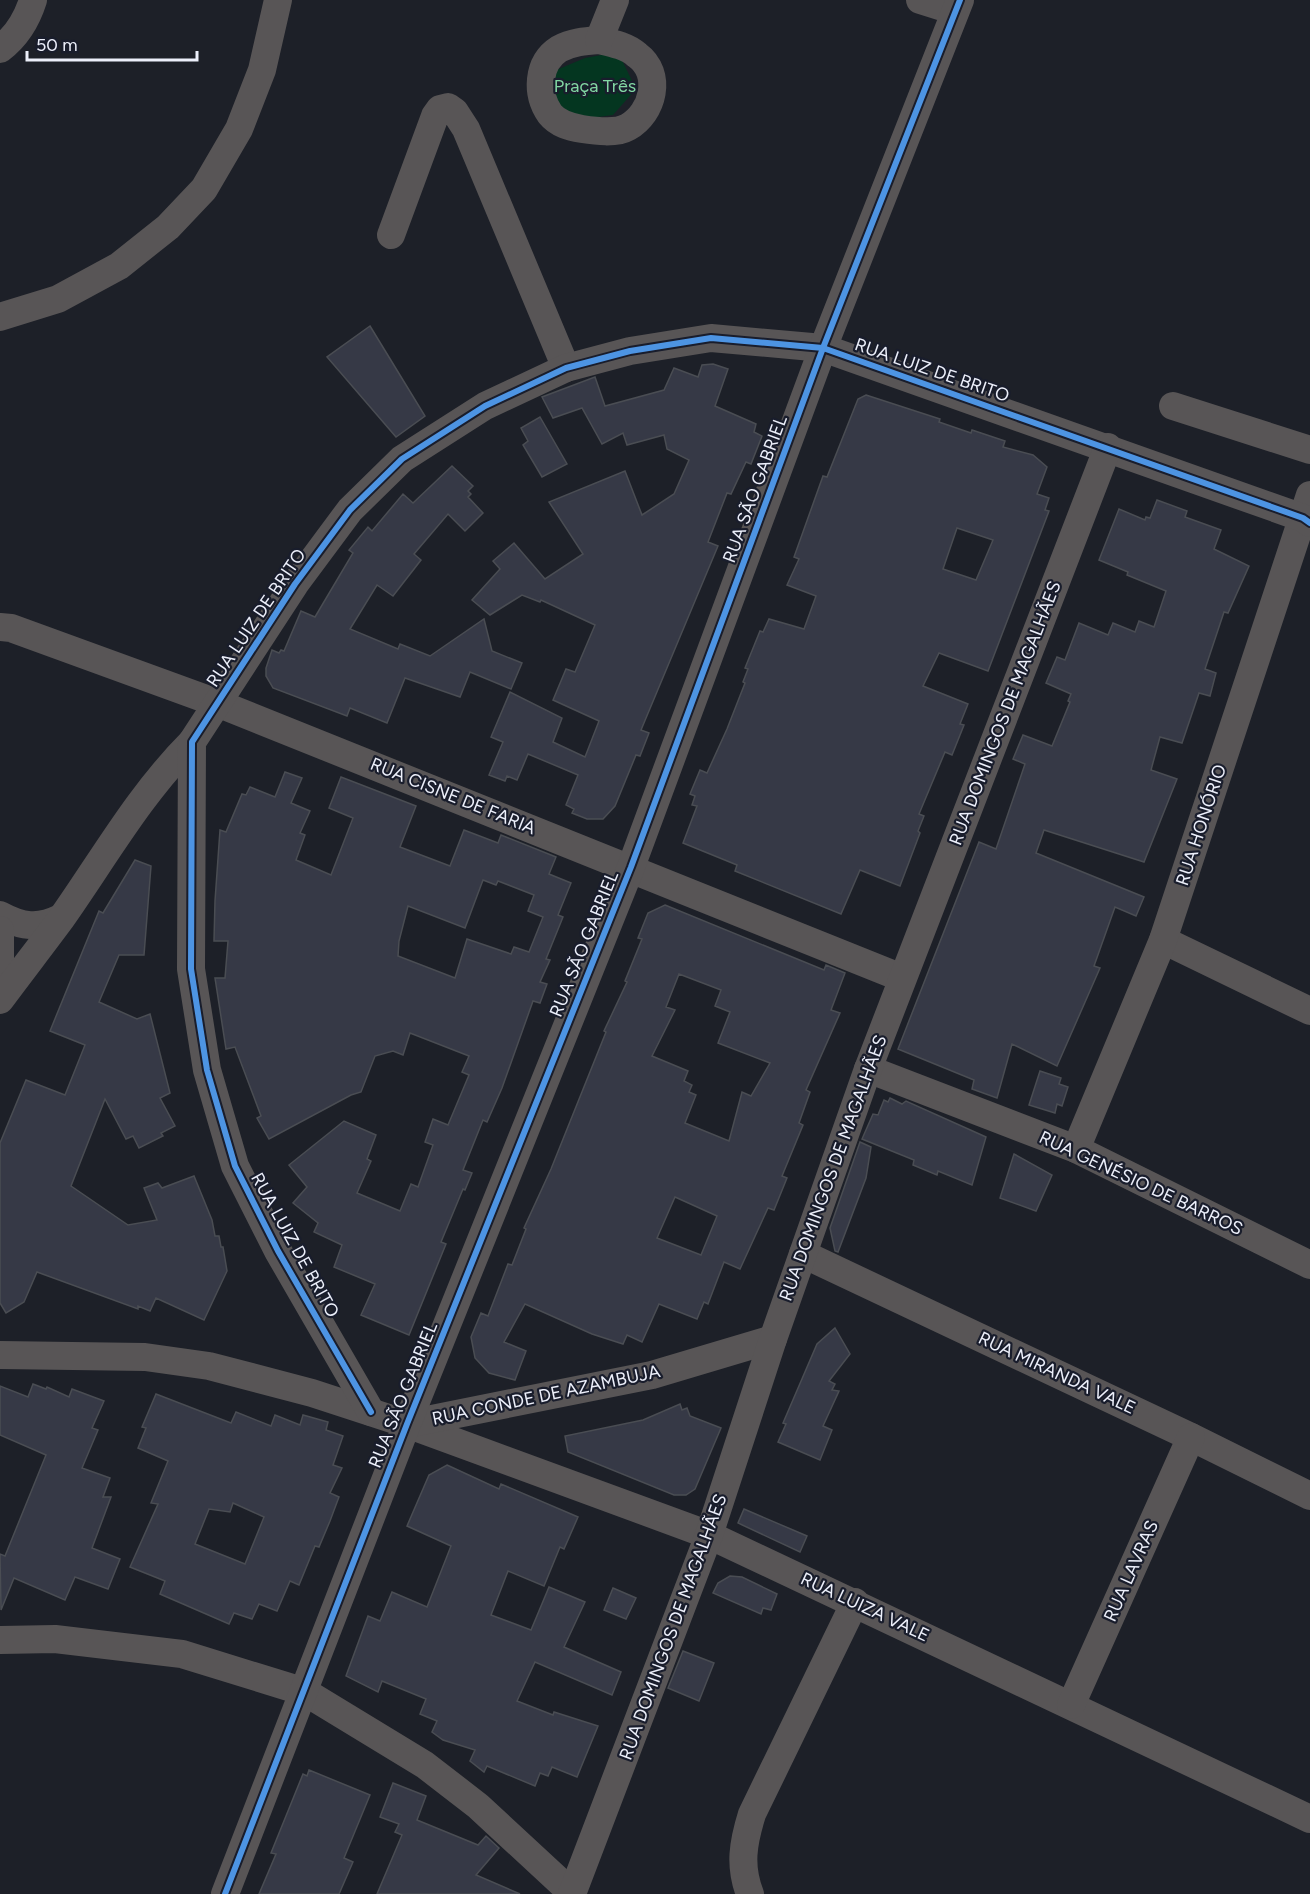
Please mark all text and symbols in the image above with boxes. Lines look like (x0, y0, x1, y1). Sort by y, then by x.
scale bar (27, 24, 196, 62)
text: 50 m (36, 34, 78, 56)
park label: Praça Três (554, 75, 636, 97)
street label: RUA LUIZ DE BRITO (852, 333, 1012, 407)
street label: RUA SÃO GABRIEL (718, 412, 792, 566)
street label: RUA LUIZ DE BRITO (202, 545, 310, 691)
street label: RUA DOMINGOS DE MAGALHÃES (944, 578, 1066, 848)
street label: RUA CISNE DE FARIA (367, 753, 539, 839)
street label: RUA HONÓRIO (1171, 762, 1231, 888)
street label: RUA SÃO GABRIEL (545, 867, 624, 1020)
street label: RUA DOMINGOS DE MAGALHÃES (775, 1032, 891, 1304)
street label: RUA GENÉSIO DE BARROS (1036, 1126, 1246, 1240)
street label: RUA LUIZ DE BRITO (246, 1169, 344, 1321)
street label: RUA SÃO GABRIEL (364, 1318, 443, 1471)
street label: RUA MIRANDA VALE (975, 1327, 1139, 1419)
street label: RUA CONDE DE AZAMBUJA (430, 1360, 662, 1430)
street label: RUA DOMINGOS DE MAGALHÃES (615, 1491, 731, 1763)
street label: RUA LAVRAS (1099, 1517, 1163, 1625)
street label: RUA LUIZA VALE (797, 1568, 933, 1646)

